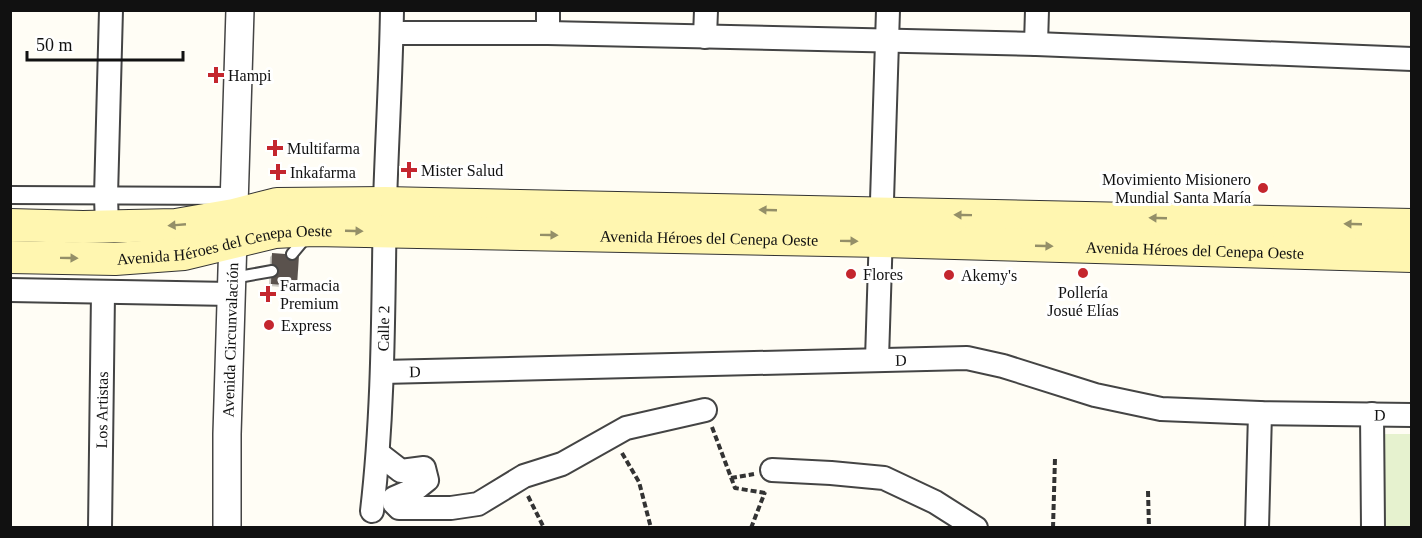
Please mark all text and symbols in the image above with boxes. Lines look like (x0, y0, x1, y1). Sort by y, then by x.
scale bar (27, 24, 183, 62)
text: 50 m (36, 35, 73, 55)
place label: Hampi (228, 67, 272, 85)
marker: Hampi (209, 68, 223, 82)
place label: Multifarma (287, 140, 360, 157)
marker: Multifarma (268, 141, 282, 155)
place label: Mister Salud (421, 162, 503, 179)
marker: Mister Salud (402, 163, 416, 177)
place label: Inkafarma (290, 164, 356, 181)
marker: Inkafarma (271, 165, 285, 179)
place label: Movimiento Misionero Mundial Santa María (1102, 171, 1251, 206)
marker: Movimiento Misionero Mundial Santa María (1256, 181, 1270, 195)
one-way arrow (759, 206, 778, 215)
one-way arrow (954, 210, 973, 220)
one-way arrow (1149, 214, 1168, 223)
one-way arrow (1344, 219, 1363, 228)
one-way arrow (167, 220, 186, 230)
street label: Avenida Héroes del Cenepa Oeste (116, 222, 332, 268)
one-way arrow (344, 226, 363, 236)
street label: Avenida Héroes del Cenepa Oeste (600, 228, 818, 249)
one-way arrow (539, 230, 558, 240)
one-way arrow (839, 236, 858, 246)
street label: Avenida Héroes del Cenepa Oeste (1085, 239, 1304, 262)
one-way arrow (1034, 241, 1053, 251)
one-way arrow (59, 253, 78, 263)
street label: Avenida Circunvalación (220, 262, 241, 418)
place label: Flores (863, 266, 903, 283)
marker: Pollería Josué Elías (1076, 266, 1090, 280)
marker: Flores (844, 267, 858, 281)
place label: Akemy's (961, 267, 1017, 285)
marker: Akemy's (942, 268, 956, 282)
place label: Farmacia Premium (280, 277, 340, 312)
place label: Pollería Josué Elías (1047, 284, 1119, 319)
marker: Farmacia Premium (261, 287, 275, 301)
street label: Calle 2 (374, 305, 392, 352)
place label: Express (281, 317, 332, 335)
marker: Express (262, 318, 276, 332)
street label: D (895, 351, 907, 369)
street label: D (409, 363, 421, 380)
street label: Los Artistas (93, 371, 111, 449)
street label: D (1374, 407, 1386, 424)

